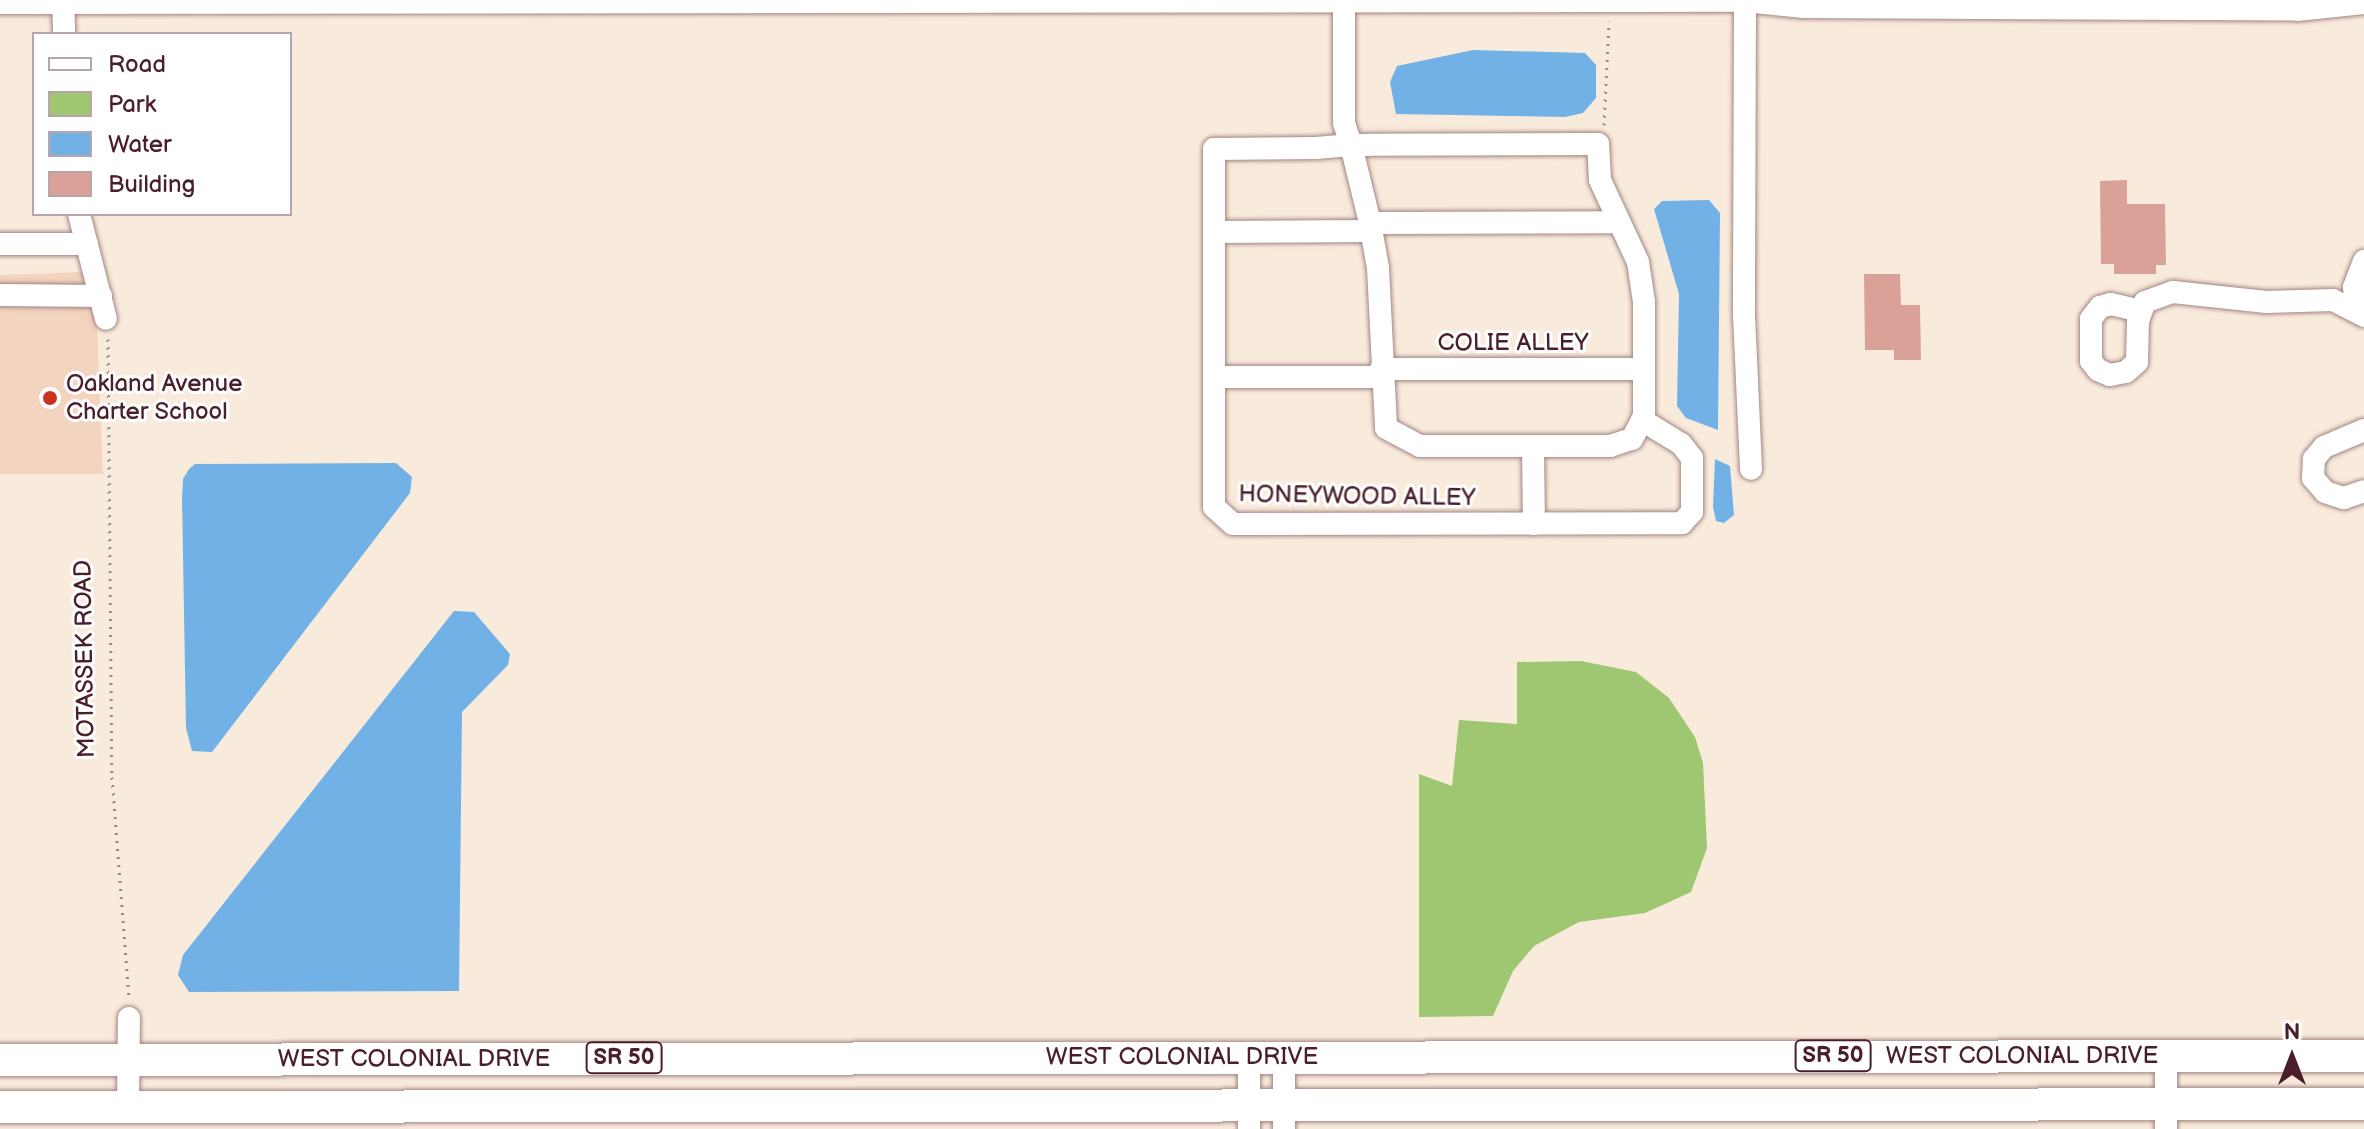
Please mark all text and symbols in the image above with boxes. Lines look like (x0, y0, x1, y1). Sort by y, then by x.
legend (32, 32, 292, 216)
text: Road (108, 50, 166, 79)
text: Park (108, 90, 156, 119)
text: Water (108, 130, 172, 159)
text: Building (108, 170, 195, 199)
street label: COLIE ALLEY (1438, 329, 1588, 357)
place label: Oakland Avenue Charter School (66, 370, 242, 426)
marker: Oakland Avenue Charter School (41, 389, 59, 407)
street label: HONEYWOOD ALLEY (1238, 480, 1476, 512)
street label: MOTASSEK ROAD (69, 560, 101, 758)
north arrow (2252, 1017, 2332, 1097)
text: N (2284, 1019, 2300, 1046)
road number: SR 50 (1793, 1038, 1873, 1074)
road number: SR 50 (584, 1040, 664, 1076)
street label: WEST COLONIAL DRIVE (1886, 1042, 2158, 1070)
street label: WEST COLONIAL DRIVE (1046, 1043, 1318, 1071)
street label: WEST COLONIAL DRIVE (278, 1045, 550, 1073)

